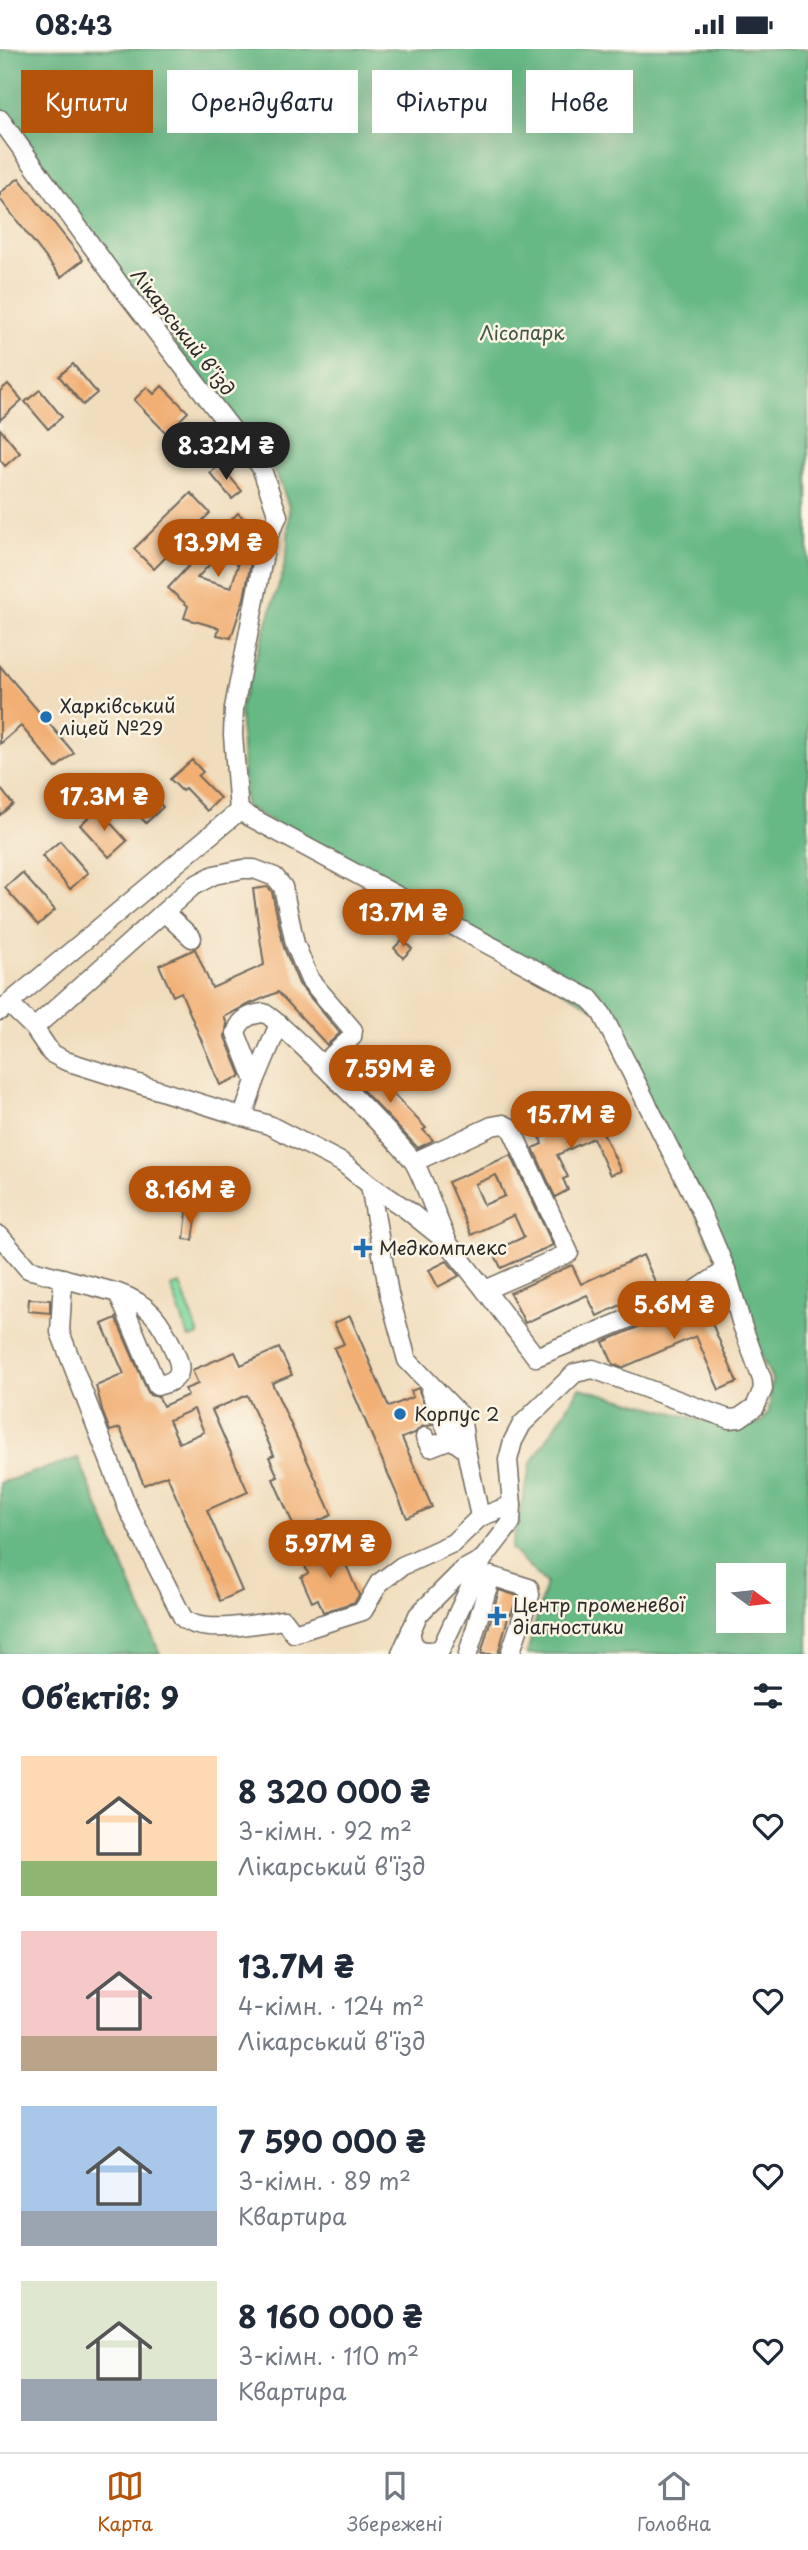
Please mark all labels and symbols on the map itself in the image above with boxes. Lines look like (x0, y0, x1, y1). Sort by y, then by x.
street label: Лікарський в'їзд (125, 262, 243, 401)
park label: Лісопарк (480, 318, 565, 346)
pin: 8.32M ₴ (161, 423, 291, 482)
pin: 13.9M ₴ (153, 519, 283, 579)
place label: Харківський ліцей №29 (59, 691, 175, 741)
marker: Харківський ліцей №29 (38, 709, 54, 725)
pin: 17.3M ₴ (39, 773, 169, 833)
pin: 13.7M ₴ (338, 890, 468, 949)
pin: 7.59M ₴ (325, 1045, 455, 1105)
pin: 15.7M ₴ (506, 1091, 636, 1151)
pin: 8.16M ₴ (125, 1167, 255, 1226)
place label: Медкомплекс (379, 1233, 507, 1261)
marker: Медкомплекс (353, 1238, 373, 1258)
pin: 5.6M ₴ (617, 1281, 731, 1341)
place label: Корпус 2 (414, 1399, 499, 1427)
marker: Корпус 2 (392, 1406, 408, 1422)
pin: 5.97M ₴ (265, 1521, 395, 1580)
north arrow (716, 1563, 786, 1633)
place label: Центр променевої діагностики (513, 1590, 686, 1640)
marker: Центр променевої діагностики (487, 1606, 507, 1626)

